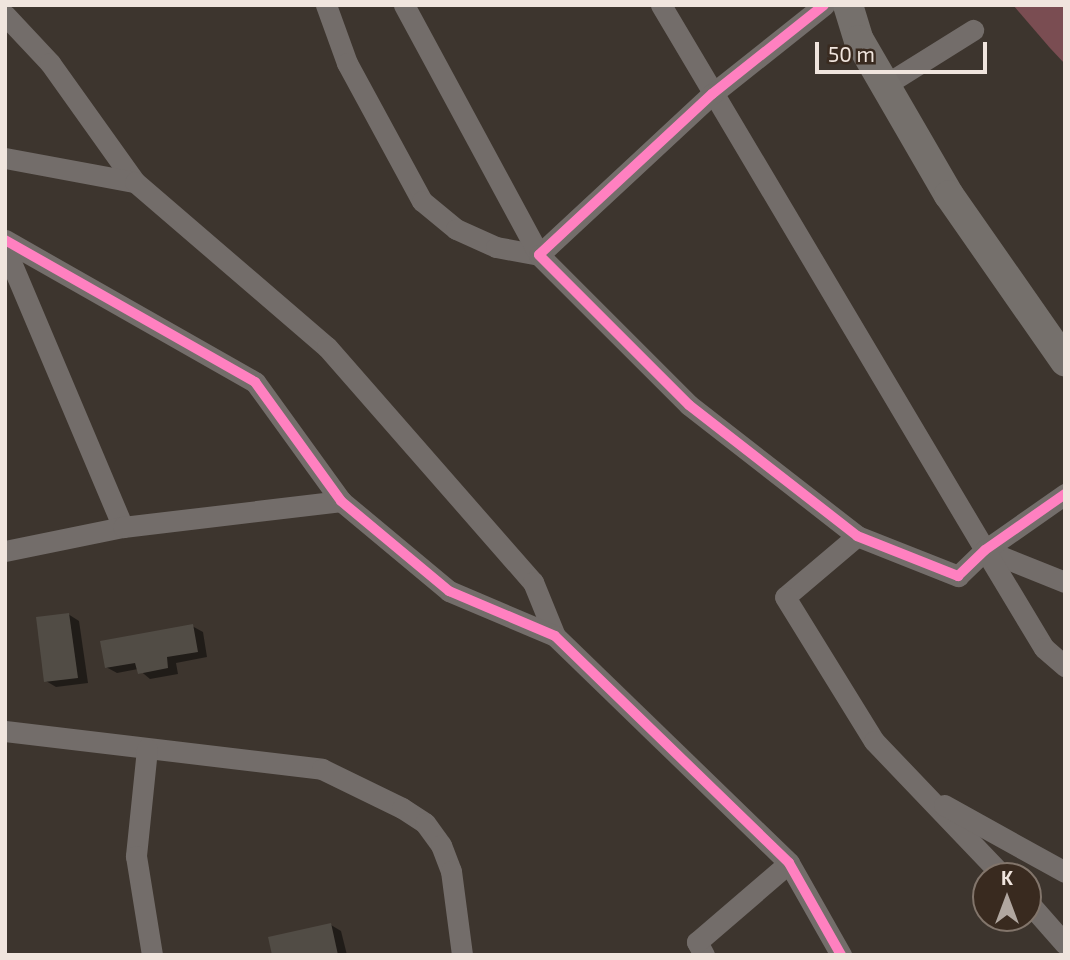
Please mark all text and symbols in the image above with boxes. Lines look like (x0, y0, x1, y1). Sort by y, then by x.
scale bar (818, 28, 990, 72)
text: 50 m (828, 41, 875, 66)
north arrow (972, 862, 1042, 932)
text: K (1001, 866, 1013, 889)

